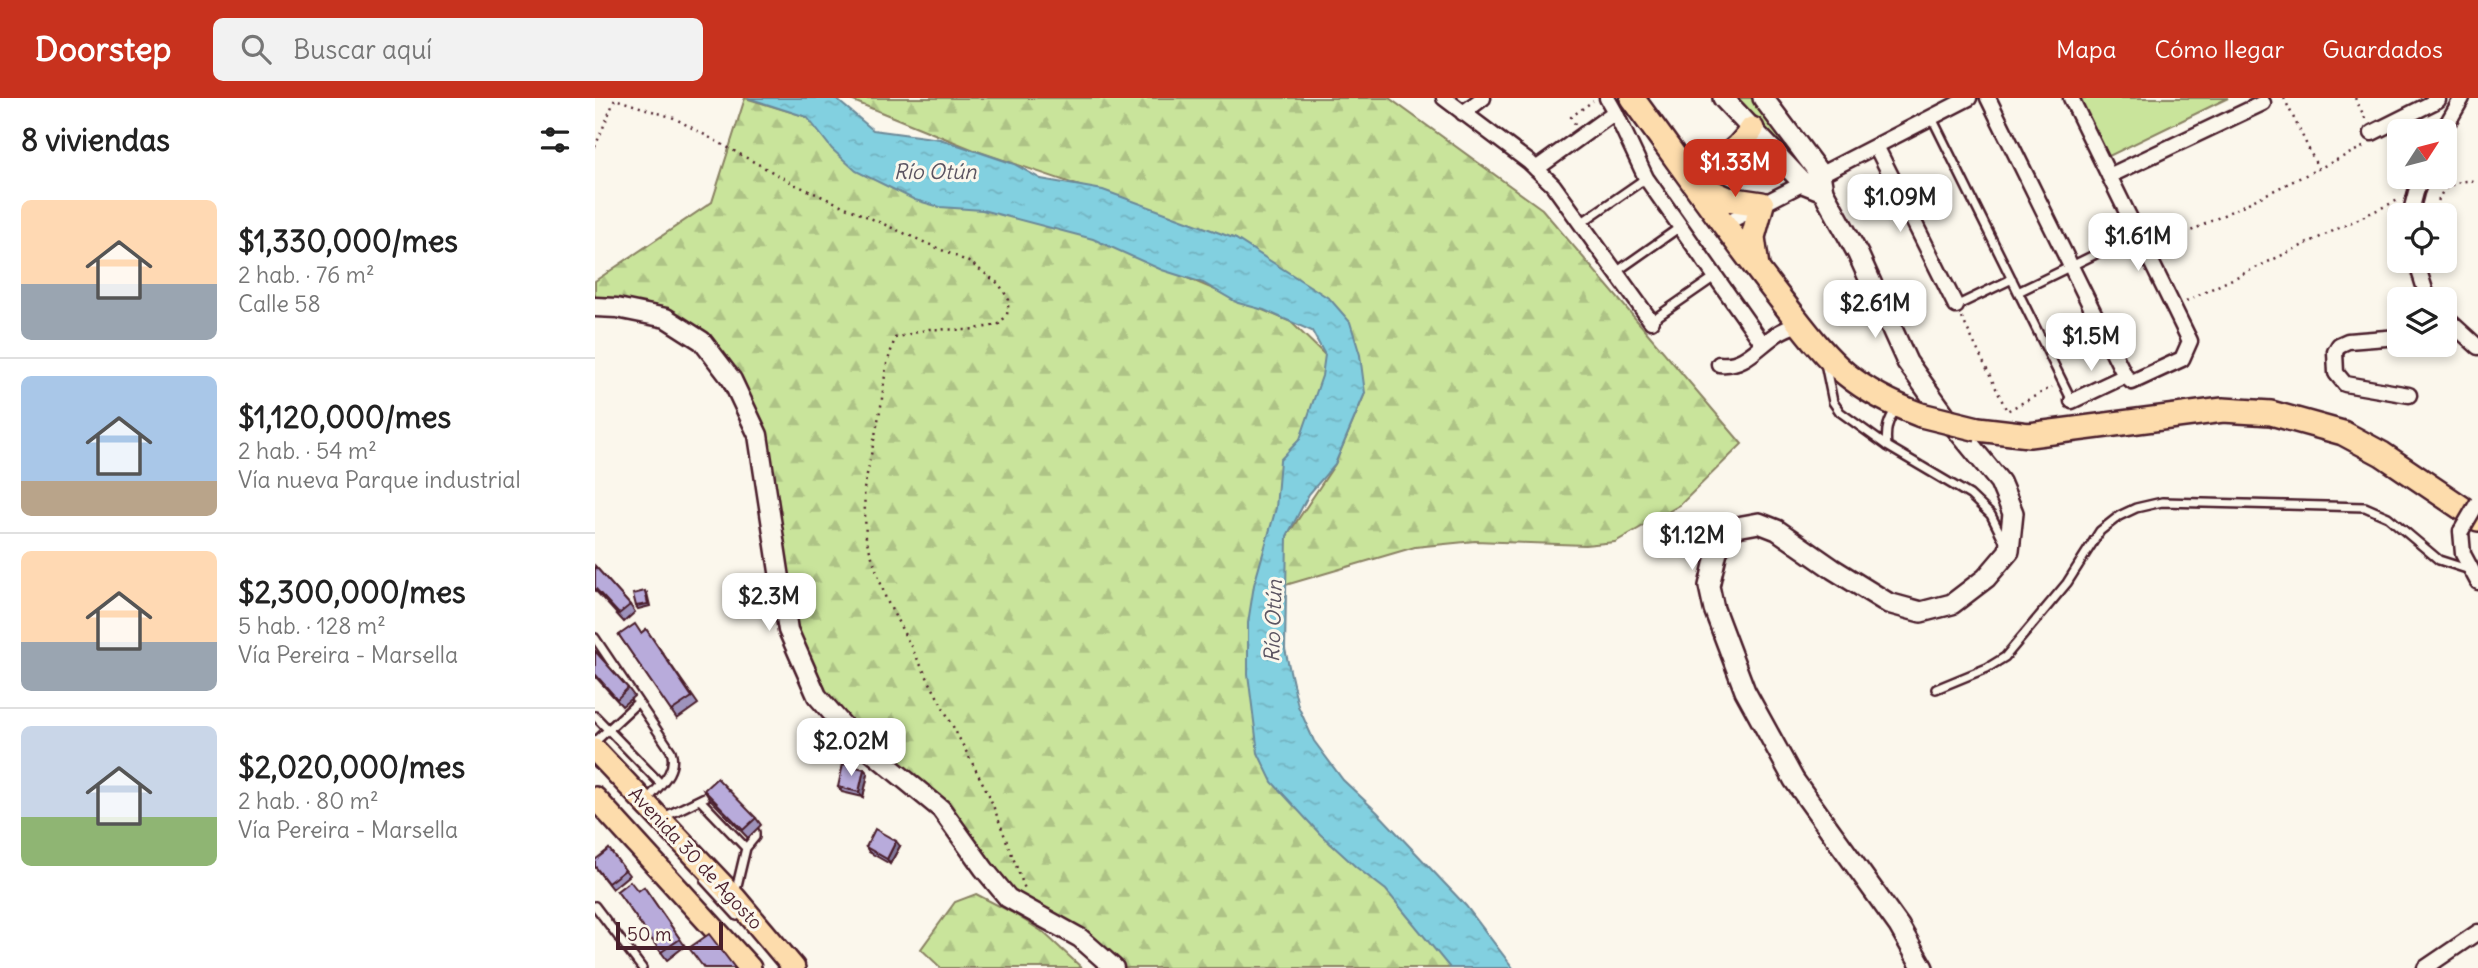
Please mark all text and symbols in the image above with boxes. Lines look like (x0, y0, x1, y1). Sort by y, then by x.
search box (213, 18, 703, 81)
text: Doorstep (35, 28, 171, 70)
icon: search (237, 30, 275, 68)
text: Buscar aquí (293, 33, 432, 66)
text: Mapa (2056, 34, 2116, 64)
text: Cómo llegar (2154, 34, 2284, 64)
text: Guardados (2322, 34, 2443, 64)
north arrow (2387, 119, 2457, 189)
map controls (2387, 119, 2457, 357)
text: 8 viviendas (21, 121, 170, 159)
icon: filters (536, 121, 574, 159)
pin: $1.33M (1678, 140, 1792, 199)
text: $1.33M (1699, 147, 1771, 176)
water label: Río Otún (894, 158, 977, 185)
pin: $1.09M (1843, 174, 1957, 234)
text: $1.09M (1863, 182, 1937, 211)
button: locate (2387, 203, 2457, 273)
pin: $1.61M (2081, 214, 2195, 273)
text: $1.61M (2104, 221, 2172, 250)
text: $1,330,000/mes (238, 222, 458, 260)
icon: home (77, 228, 161, 312)
text: 2 hab. · 76 m² (238, 260, 374, 289)
pin: $2.61M (1818, 280, 1932, 340)
button: layers (2387, 287, 2457, 357)
text: $2.61M (1839, 288, 1911, 317)
text: Calle 58 (238, 289, 321, 318)
pin: $1.5M (2042, 314, 2140, 373)
text: $1.5M (2062, 321, 2120, 350)
text: $1,120,000/mes (238, 398, 451, 436)
icon: home (77, 404, 161, 488)
text: 2 hab. · 54 m² (238, 436, 377, 465)
text: Vía nueva Parque industrial (238, 465, 521, 494)
pin: $1.12M (1635, 512, 1749, 572)
text: $1.12M (1659, 520, 1725, 549)
text: $2,300,000/mes (238, 573, 466, 611)
pin: $2.3M (720, 574, 818, 633)
water label: Río Otún (1258, 578, 1288, 663)
icon: home (77, 579, 161, 663)
text: $2.3M (738, 581, 800, 610)
text: 5 hab. · 128 m² (238, 611, 386, 640)
text: Vía Pereira - Marsella (238, 640, 458, 669)
pin: $2.02M (794, 718, 908, 778)
text: $2.02M (813, 726, 889, 755)
text: $2,020,000/mes (238, 748, 465, 786)
icon: home (77, 754, 161, 838)
street label: Avenida 30 de Agosto (624, 782, 768, 934)
text: 2 hab. · 80 m² (238, 786, 379, 815)
text: Vía Pereira - Marsella (238, 815, 458, 844)
scale bar (616, 919, 723, 951)
text: 50 m (627, 922, 672, 946)

